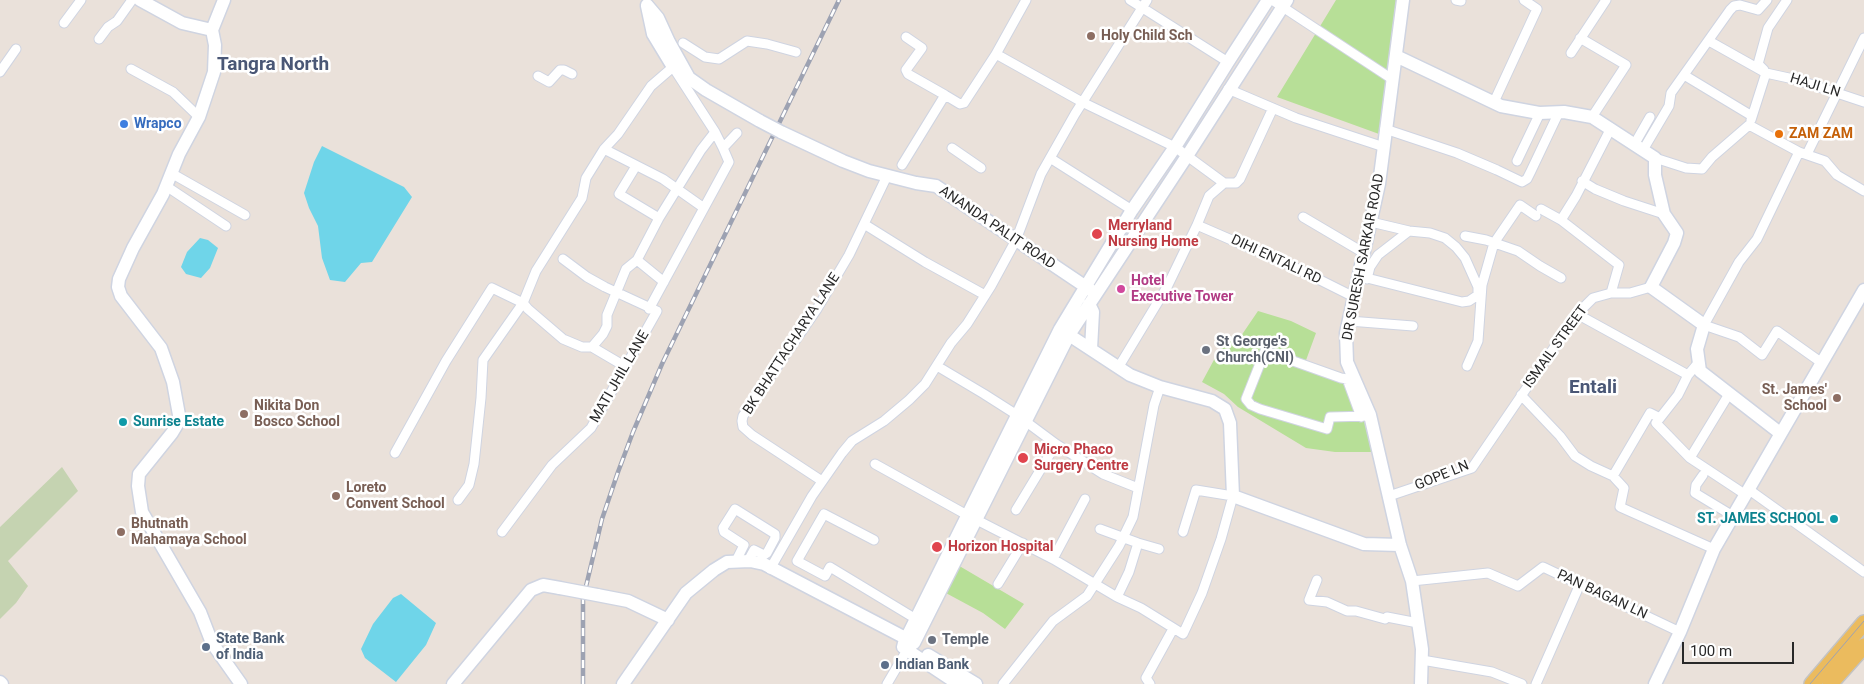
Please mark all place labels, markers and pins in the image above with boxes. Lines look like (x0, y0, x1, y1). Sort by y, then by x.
place label: Holy Child Sch (1101, 28, 1193, 44)
marker: Holy Child Sch (1085, 30, 1097, 42)
place label: Wrapco (134, 116, 182, 132)
marker: Wrapco (118, 118, 130, 130)
place label: ZAM ZAM (1789, 126, 1853, 142)
marker: ZAM ZAM (1773, 128, 1785, 140)
place label: Merryland Nursing Home (1108, 218, 1199, 250)
marker: Merryland Nursing Home (1090, 227, 1104, 241)
place label: Hotel Executive Tower (1131, 273, 1233, 306)
marker: Hotel Executive Tower (1115, 283, 1127, 295)
place label: St George's Church(CNI) (1216, 334, 1294, 367)
marker: St George's Church(CNI) (1200, 344, 1212, 356)
place label: St. James' School (1762, 382, 1827, 414)
marker: St. James' School (1831, 392, 1843, 404)
place label: Nikita Don Bosco School (254, 398, 340, 431)
marker: Nikita Don Bosco School (238, 408, 250, 420)
place label: Sunrise Estate (133, 414, 224, 430)
marker: Sunrise Estate (117, 416, 129, 428)
place label: Micro Phaco Surgery Centre (1034, 442, 1129, 474)
marker: Micro Phaco Surgery Centre (1016, 451, 1030, 465)
place label: Loreto Convent School (346, 480, 445, 512)
marker: Loreto Convent School (330, 490, 342, 502)
place label: ST. JAMES SCHOOL (1697, 511, 1824, 527)
marker: ST. JAMES SCHOOL (1828, 513, 1840, 525)
place label: Bhutnath Mahamaya School (131, 516, 247, 548)
marker: Bhutnath Mahamaya School (115, 526, 127, 538)
place label: Horizon Hospital (948, 539, 1053, 555)
marker: Horizon Hospital (930, 540, 944, 554)
place label: State Bank of India (216, 631, 284, 664)
place label: Temple (942, 632, 989, 648)
marker: Temple (926, 634, 938, 646)
marker: State Bank of India (200, 641, 212, 653)
place label: Indian Bank (895, 657, 969, 673)
marker: Indian Bank (879, 659, 891, 671)

